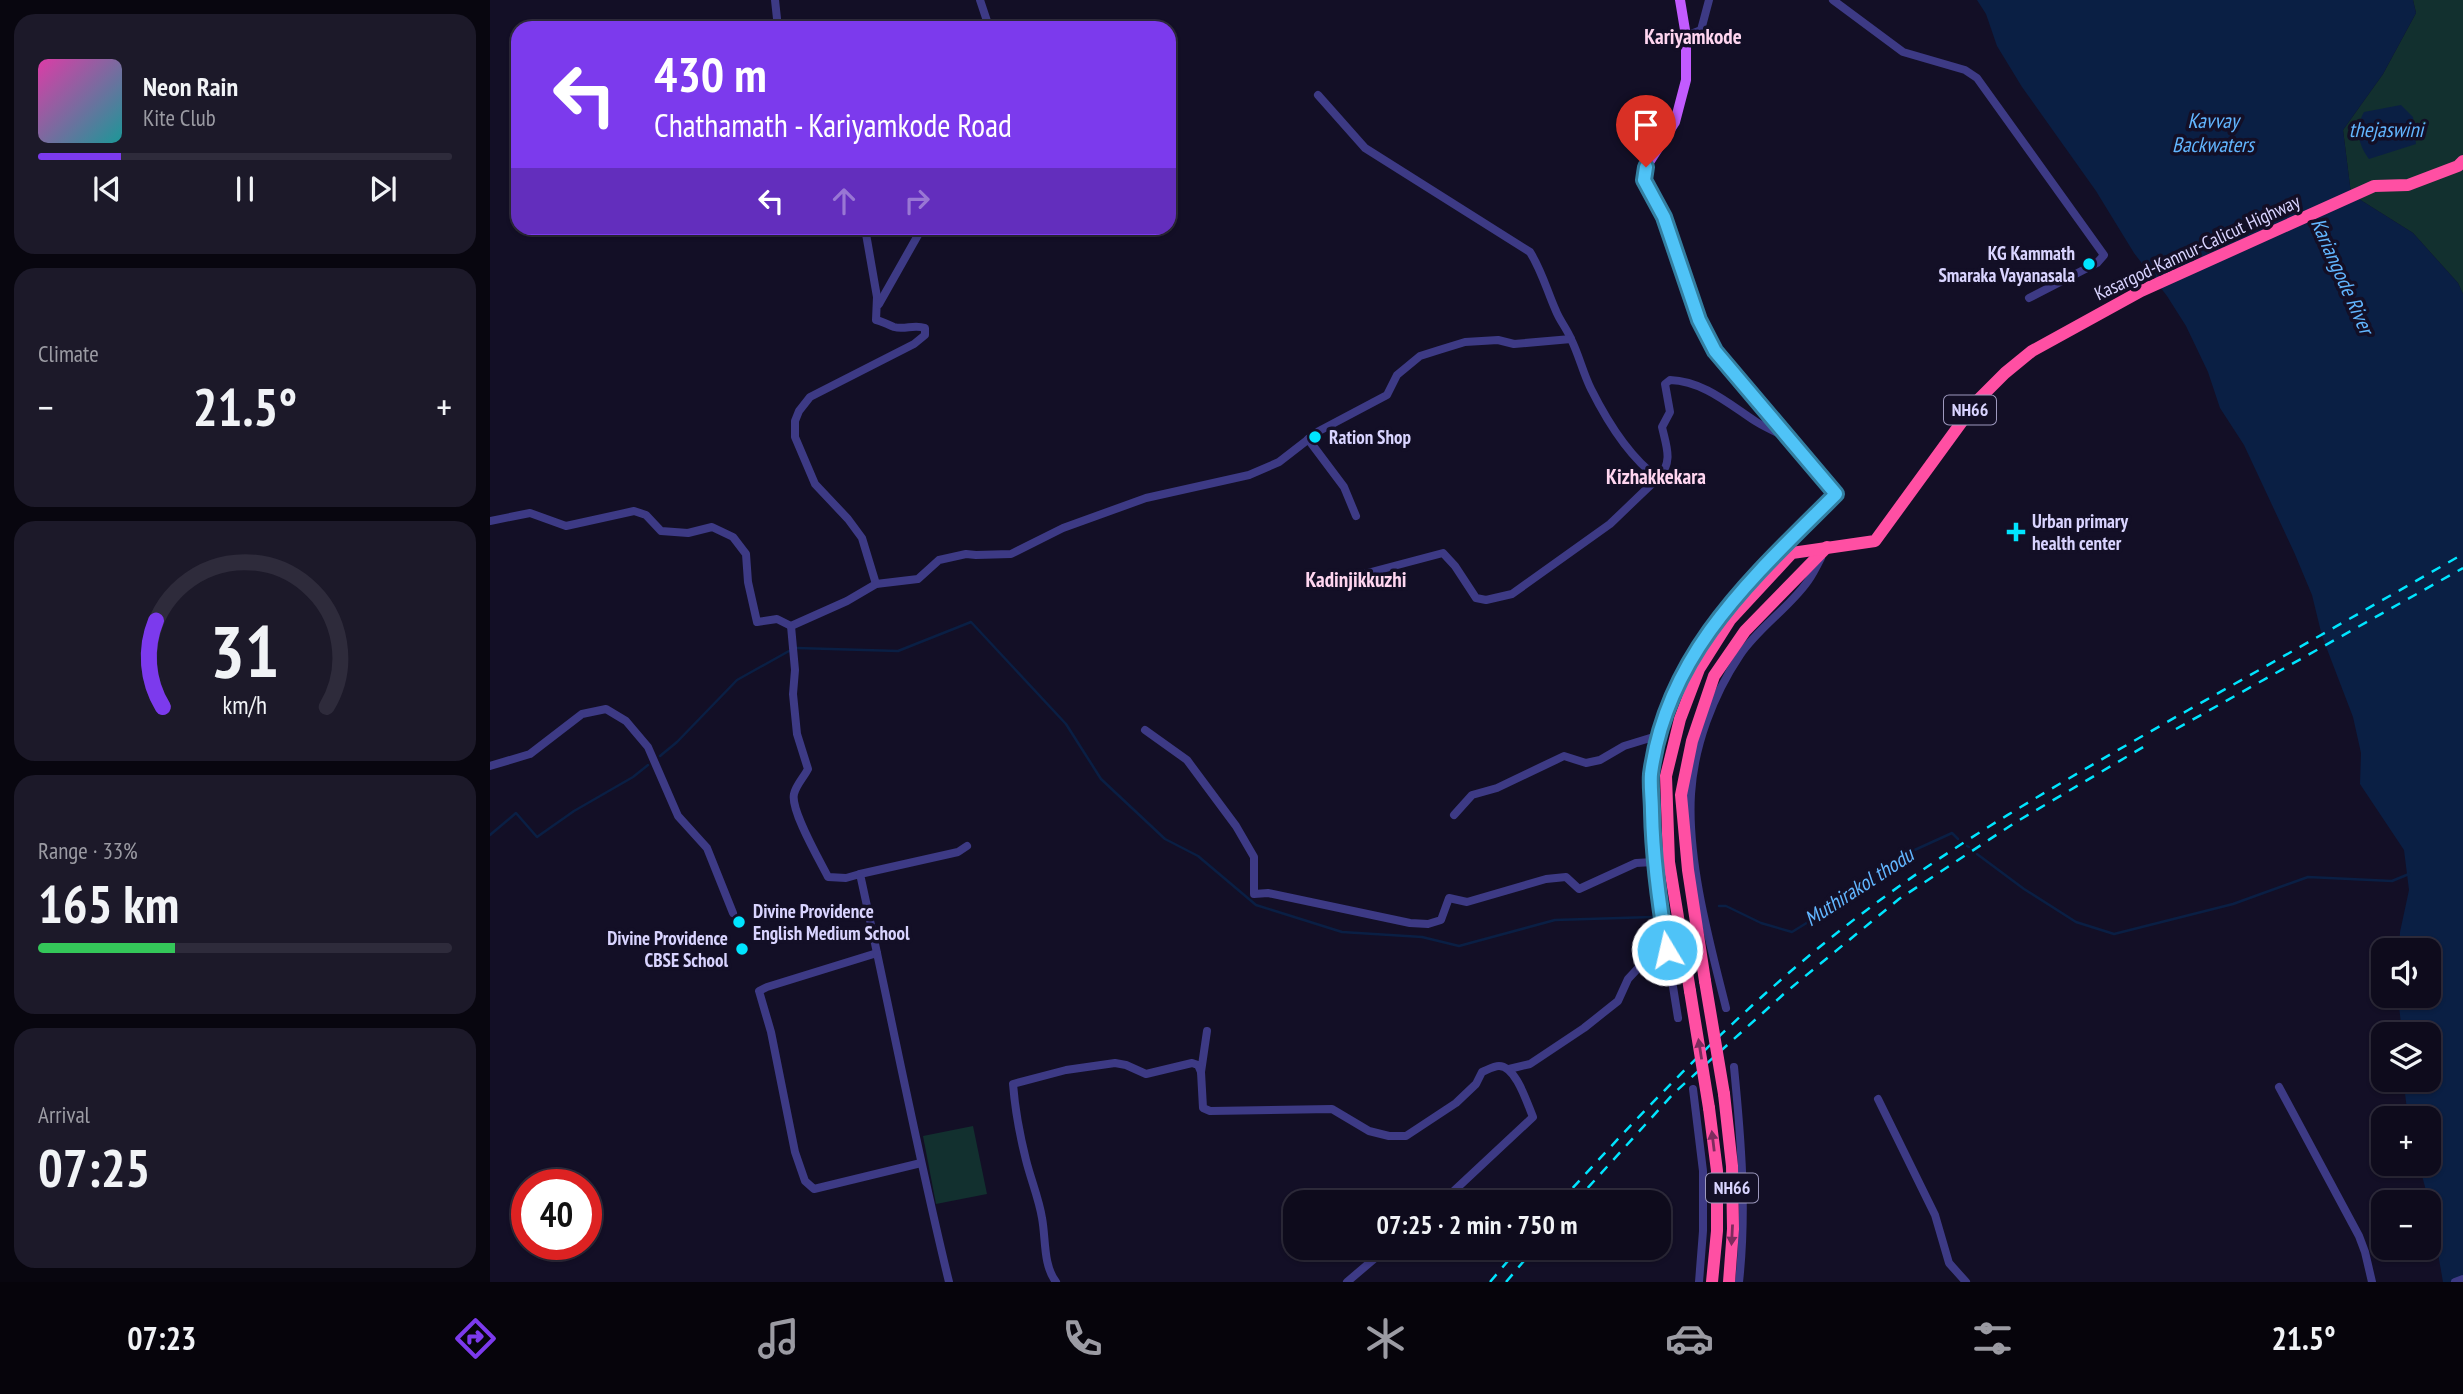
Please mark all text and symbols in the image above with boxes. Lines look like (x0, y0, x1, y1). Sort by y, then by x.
district label: Kariyamkode (1644, 23, 1742, 50)
text: 430 m (654, 42, 767, 106)
icon: left (539, 49, 630, 140)
text: Neon Rain (143, 70, 238, 103)
pin (1616, 95, 1676, 167)
text: Kite Club (143, 103, 216, 132)
text: Chathamath - Kariyamkode Road (654, 104, 1012, 146)
icon: arrive (1627, 106, 1665, 144)
water label: Kavvay Backwaters (2172, 107, 2256, 158)
water label: thejaswini (2349, 116, 2426, 143)
icon: previous (88, 170, 126, 208)
icon: pause (226, 170, 264, 208)
icon: next (364, 170, 402, 208)
icon: left (752, 182, 790, 220)
icon: ahead (825, 182, 863, 220)
icon: right (898, 182, 936, 220)
street label: Kasargod-Kannur-Calicut Highway (2090, 188, 2304, 305)
water label: Kariangode River (2305, 214, 2381, 341)
place label: KG Kammath Smaraka Vayanasala (1938, 241, 2075, 287)
marker: KG Kammath Smaraka Vayanasala (2081, 256, 2097, 272)
text: Climate (38, 339, 99, 368)
text: 21.5° (193, 373, 297, 440)
text: − (38, 382, 54, 431)
text: + (436, 382, 452, 431)
road number: NH66 (1944, 396, 1996, 424)
place label: Ration Shop (1329, 425, 1411, 449)
marker: Ration Shop (1307, 429, 1323, 445)
district label: Kizhakkekara (1606, 463, 1706, 490)
place label: Urban primary health center (2032, 509, 2128, 555)
marker: Urban primary health center (2006, 522, 2026, 542)
district label: Kadinjikkuzhi (1305, 566, 1407, 593)
text: 31 (210, 603, 280, 697)
text: km/h (223, 689, 267, 721)
text: Range · 33% (38, 836, 138, 865)
water label: Muthirakol thodu (1799, 840, 1920, 932)
text: 165 km (38, 870, 179, 937)
place label: Divine Providence English Medium School (753, 899, 910, 945)
position arrow (1630, 913, 1704, 987)
marker: Divine Providence English Medium School (731, 914, 747, 930)
place label: Divine Providence CBSE School (607, 926, 728, 972)
map controls (2371, 938, 2441, 1260)
button: sound (2371, 938, 2441, 1008)
marker: Divine Providence CBSE School (734, 941, 750, 957)
button: layers (2371, 1022, 2441, 1092)
one-way arrow (1694, 1038, 1705, 1060)
text: Arrival (38, 1100, 90, 1129)
button: + (2371, 1106, 2441, 1176)
one-way arrow (1708, 1130, 1719, 1152)
text: 07:25 (38, 1134, 150, 1201)
speed limit sign: 40 (511, 1169, 602, 1260)
road number: NH66 (1706, 1174, 1758, 1203)
button: − (2371, 1190, 2441, 1260)
text: 07:25 · 2 min · 750 m (1377, 1208, 1577, 1241)
one-way arrow (1726, 1225, 1737, 1247)
icon: directions (451, 1314, 500, 1363)
icon: music (754, 1314, 803, 1363)
icon: phone (1058, 1314, 1107, 1363)
icon: climate (1361, 1314, 1410, 1363)
icon: car (1665, 1314, 1714, 1363)
icon: filters (1968, 1314, 2017, 1363)
text: 07:23 (127, 1317, 196, 1359)
text: 21.5° (2271, 1317, 2336, 1359)

